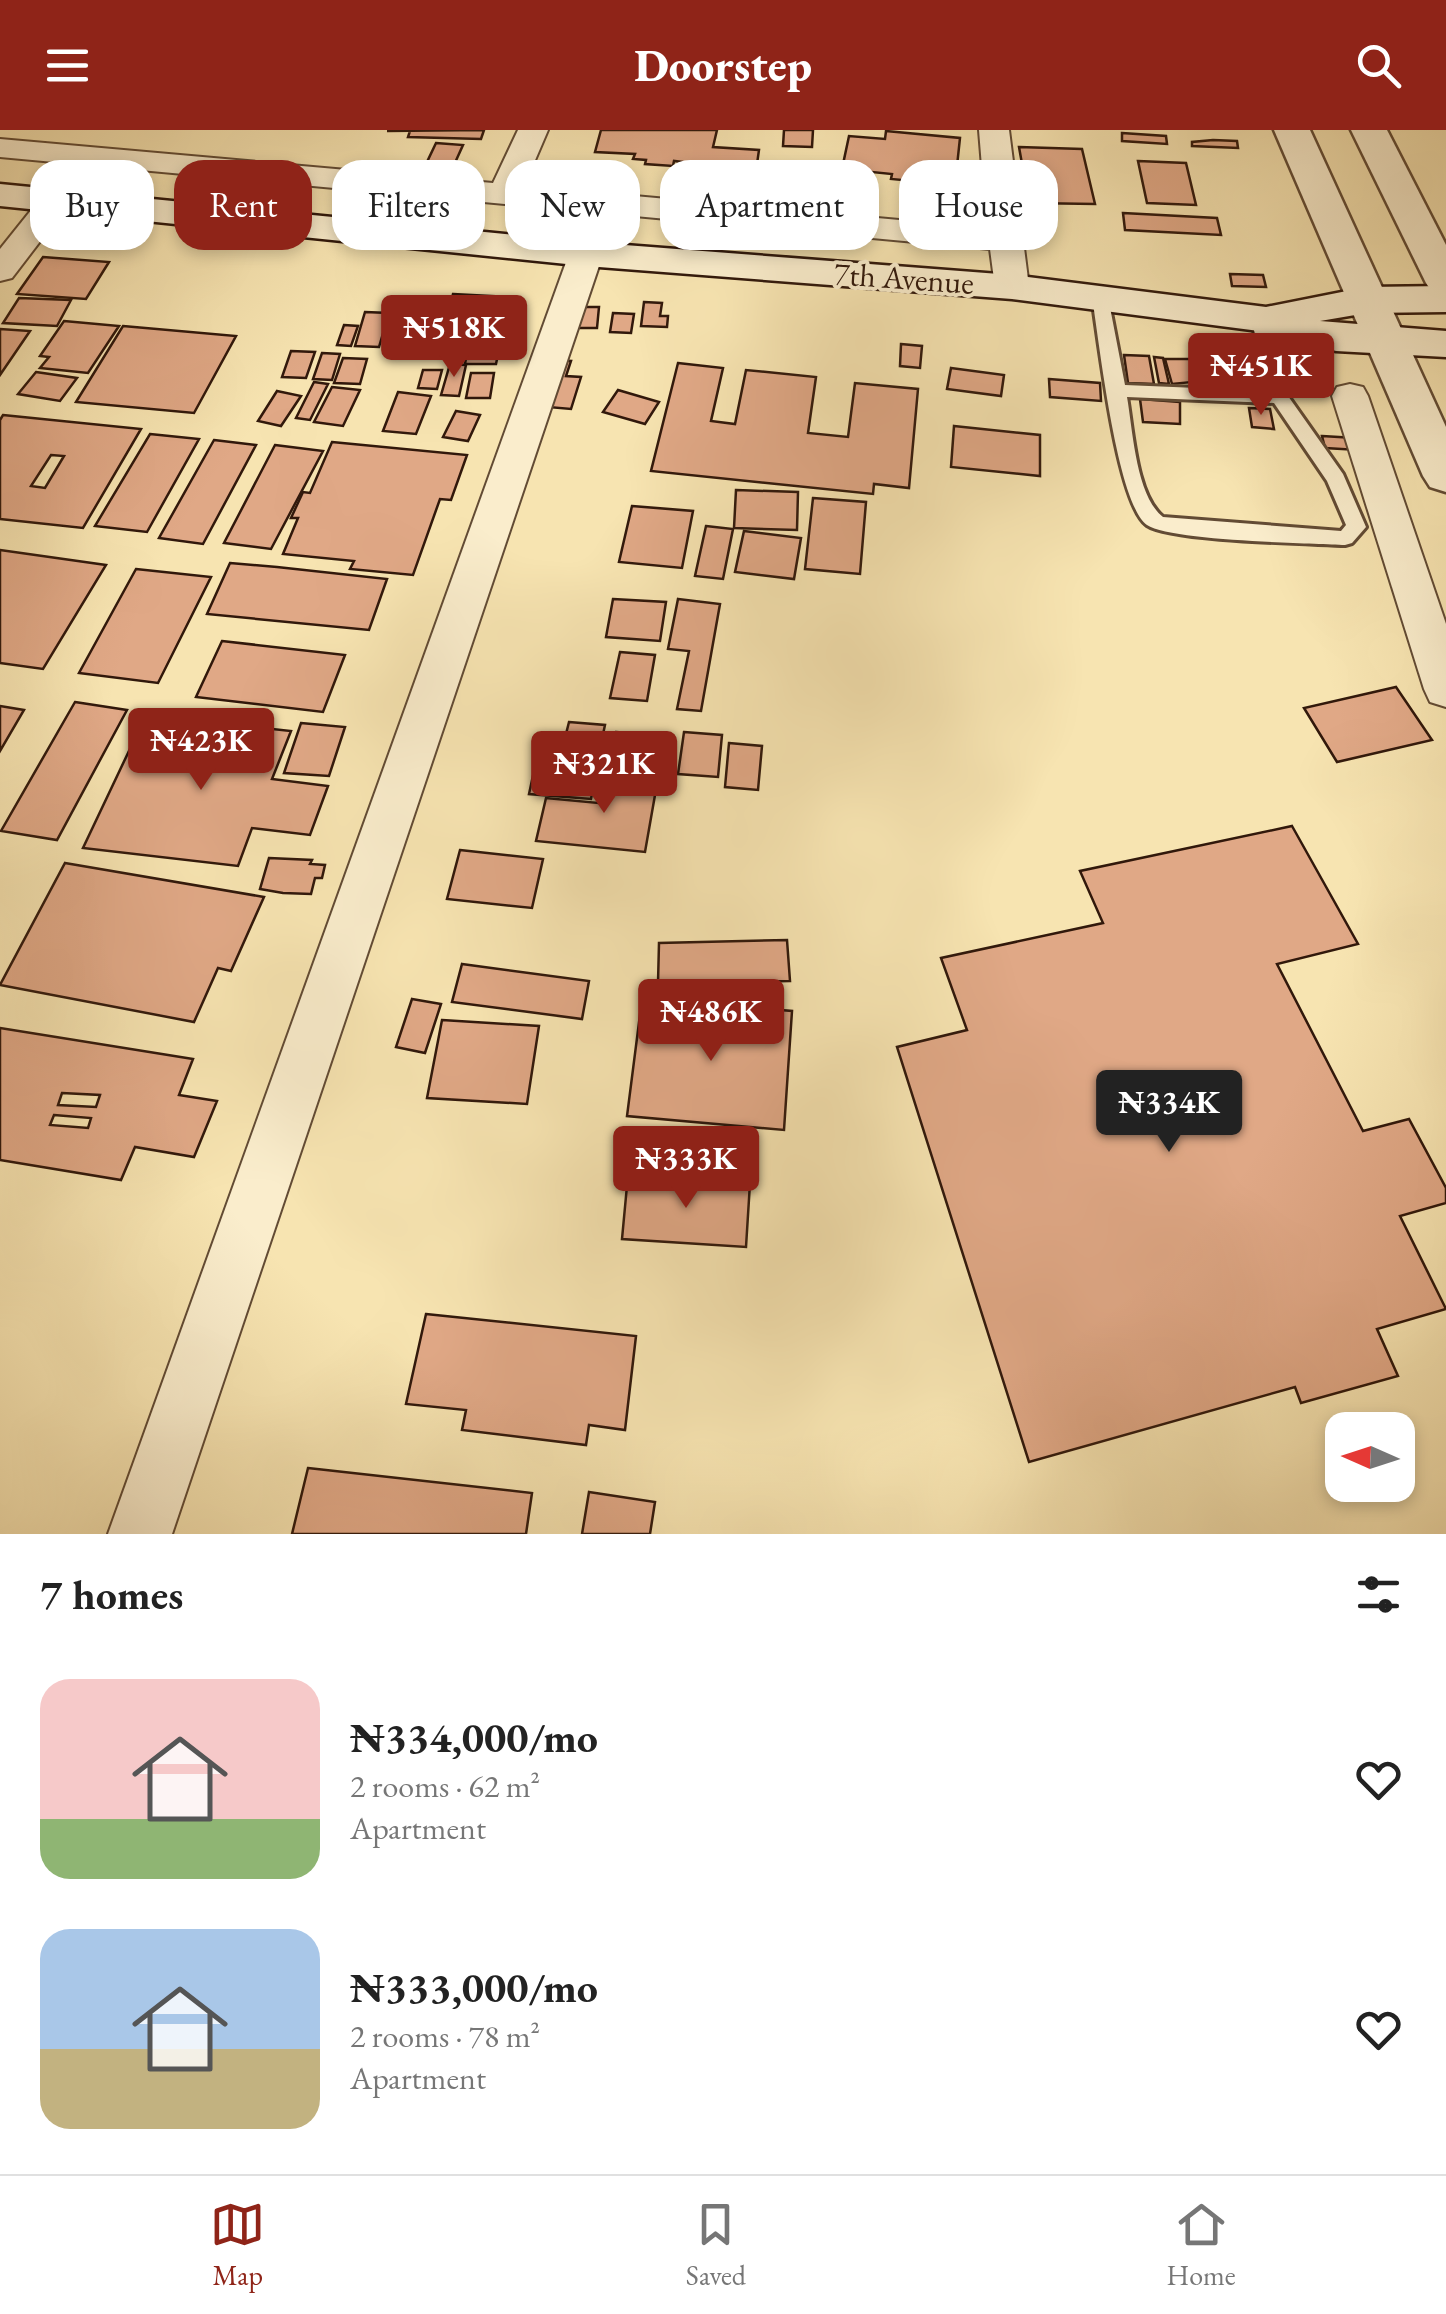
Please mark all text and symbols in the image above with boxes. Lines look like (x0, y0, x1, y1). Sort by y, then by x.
text: Doorstep (634, 36, 812, 94)
icon: menu (40, 38, 95, 93)
icon: search (1351, 38, 1406, 93)
chip: Buy (30, 160, 154, 250)
chip: Rent (174, 160, 312, 250)
chip: Filters (332, 160, 485, 250)
chip: New (505, 160, 640, 250)
chip: Apartment (660, 160, 879, 250)
chip: House (899, 160, 1058, 250)
street label: 7th Avenue (833, 252, 975, 304)
pin: ₦518K (384, 295, 524, 380)
text: ₦518K (403, 306, 505, 348)
pin: ₦451K (1191, 333, 1331, 418)
text: ₦451K (1210, 344, 1312, 386)
pin: ₦423K (131, 708, 271, 793)
text: ₦423K (150, 719, 252, 761)
pin: ₦321K (534, 731, 674, 816)
text: ₦321K (553, 742, 655, 784)
pin: ₦486K (641, 979, 781, 1064)
text: ₦486K (660, 990, 762, 1032)
pin: ₦334K (1099, 1070, 1239, 1155)
text: ₦334K (1118, 1081, 1220, 1123)
pin: ₦333K (616, 1126, 756, 1211)
text: ₦333K (635, 1137, 737, 1179)
north arrow (1325, 1412, 1415, 1502)
map controls (1325, 1412, 1415, 1502)
text: 7 homes (40, 1567, 183, 1622)
icon: filters (1351, 1567, 1406, 1622)
text: ₦334,000/mo (350, 1710, 598, 1765)
icon: home (120, 1719, 240, 1839)
icon: heart (1351, 1752, 1406, 1807)
text: 2 rooms · 62 m² (350, 1765, 540, 1807)
text: Apartment (350, 1807, 486, 1849)
text: ₦333,000/mo (350, 1960, 598, 2015)
icon: home (120, 1969, 240, 2089)
icon: heart (1351, 2002, 1406, 2057)
text: 2 rooms · 78 m² (350, 2015, 540, 2057)
text: Apartment (350, 2057, 486, 2099)
tab: Map (210, 2197, 265, 2293)
tab: Saved (686, 2197, 746, 2293)
tab: Home (1166, 2197, 1236, 2293)

